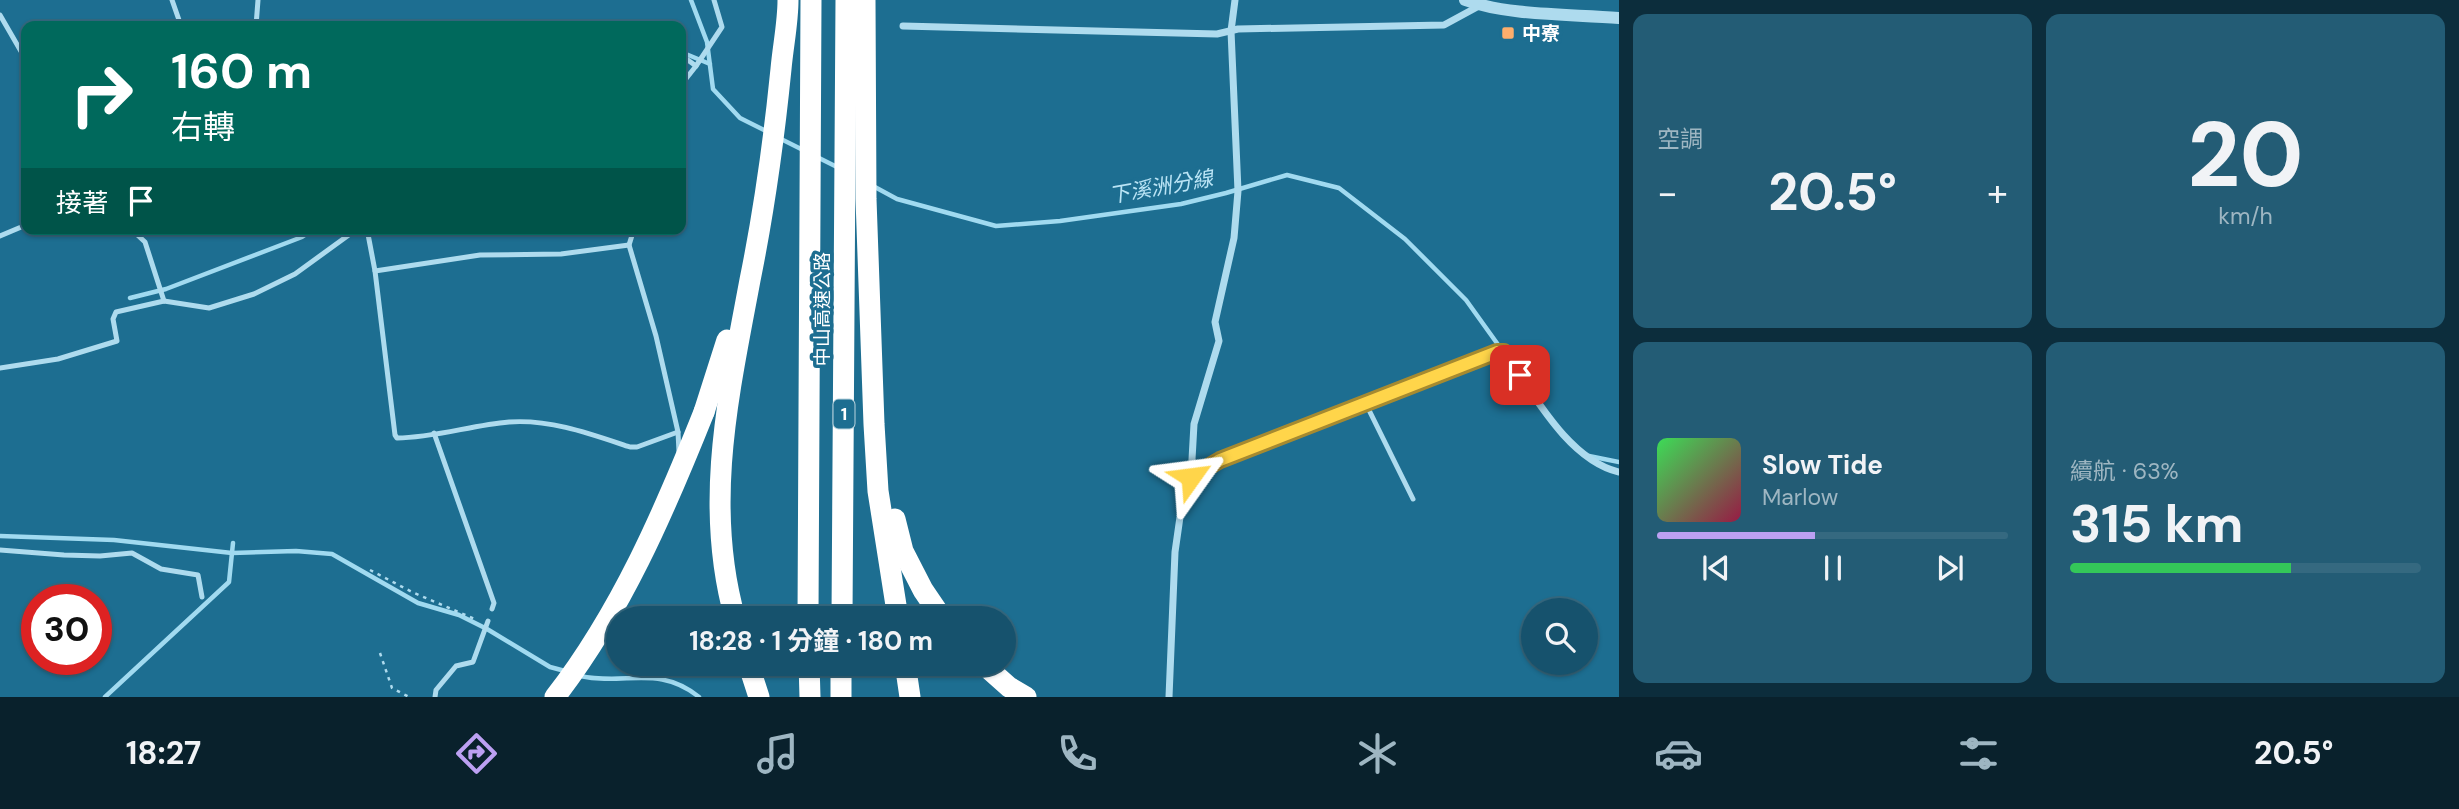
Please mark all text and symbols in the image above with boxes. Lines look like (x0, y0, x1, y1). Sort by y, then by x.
place label: 中寮 (1522, 21, 1560, 46)
marker: 中寮 (1500, 25, 1516, 41)
text: 160 m (171, 39, 312, 103)
icon: right (56, 49, 147, 140)
text: 20 (2187, 96, 2304, 214)
text: 右轉 (171, 106, 235, 148)
text: 空調 (1657, 124, 1703, 154)
text: 20.5° (1768, 158, 1897, 226)
water label: 下溪洲分線 (1107, 164, 1217, 210)
text: − (1657, 168, 1678, 218)
text: + (1987, 168, 2008, 218)
icon: arrive (122, 182, 160, 220)
text: 接著 (56, 186, 108, 220)
text: km/h (2218, 201, 2273, 231)
street label: 中山高速公路 (810, 252, 835, 366)
pin (1490, 345, 1550, 405)
icon: arrive (1501, 356, 1539, 394)
road number: 1 (834, 400, 854, 428)
position arrow (1154, 440, 1228, 514)
text: Slow Tide (1762, 448, 1883, 482)
text: 續航 · 63% (2070, 456, 2179, 486)
text: Marlow (1762, 482, 1838, 512)
text: 315 km (2070, 490, 2243, 558)
icon: previous (1697, 549, 1735, 587)
icon: pause (1814, 549, 1852, 587)
icon: next (1931, 549, 1969, 587)
speed limit sign: 30 (21, 584, 112, 675)
map controls (1521, 598, 1598, 675)
button: search (1521, 598, 1598, 675)
text: 18:28 · 1 分鐘 · 180 m (689, 624, 933, 658)
icon: directions (452, 729, 501, 778)
icon: music (753, 729, 802, 778)
icon: phone (1053, 729, 1102, 778)
icon: climate (1353, 729, 1402, 778)
icon: car (1654, 729, 1703, 778)
icon: filters (1954, 729, 2003, 778)
text: 18:27 (126, 732, 201, 774)
text: 20.5° (2254, 732, 2333, 774)

